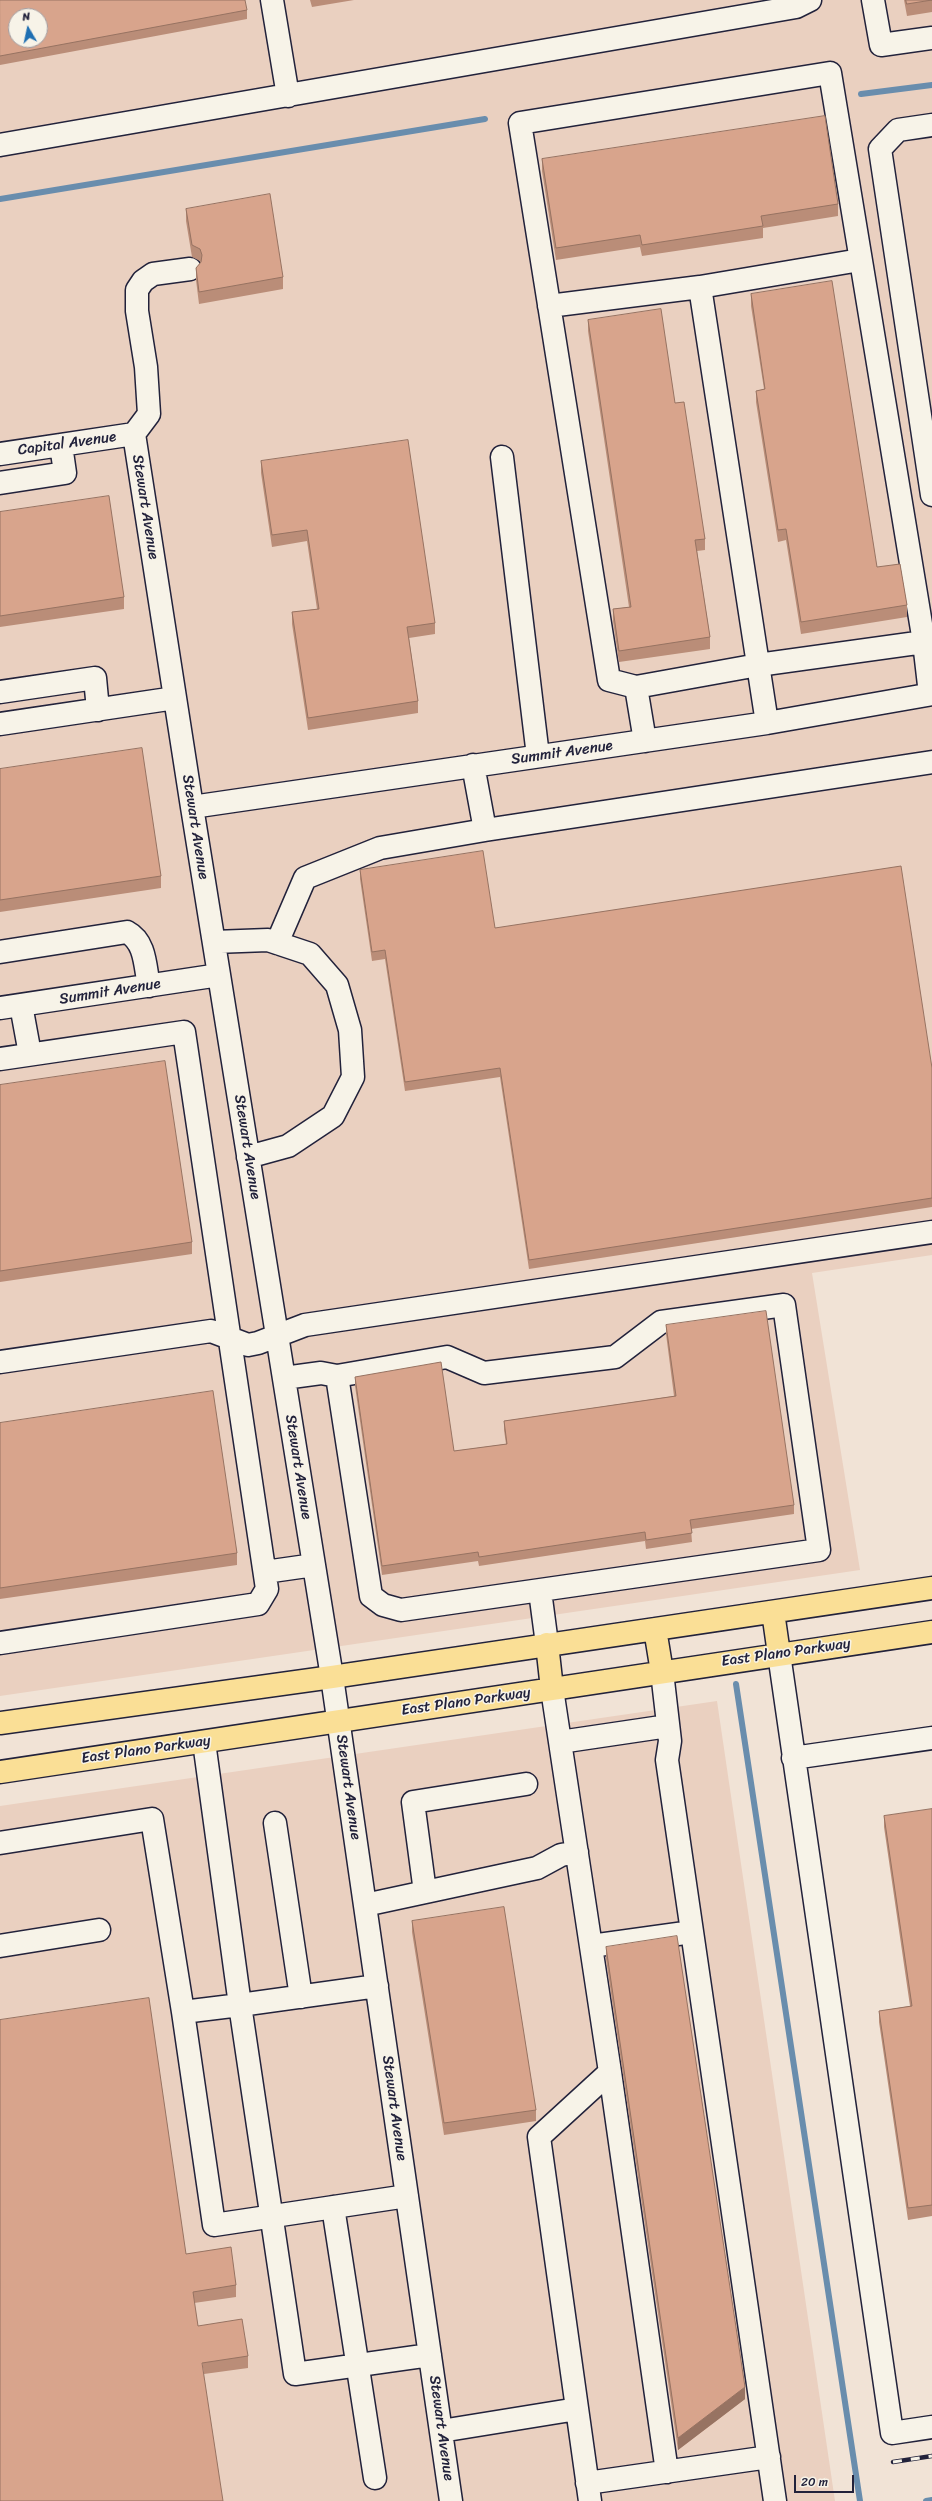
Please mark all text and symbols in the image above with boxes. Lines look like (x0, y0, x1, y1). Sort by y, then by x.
text: N (21, 7, 31, 27)
north arrow (8, 8, 48, 48)
street label: Capital Avenue (17, 428, 117, 460)
street label: Stewart Avenue (128, 453, 162, 561)
street label: Summit Avenue (510, 737, 614, 769)
street label: Stewart Avenue (178, 773, 212, 881)
street label: Summit Avenue (58, 975, 162, 1009)
street label: Stewart Avenue (230, 1093, 264, 1201)
street label: Stewart Avenue (281, 1413, 315, 1521)
street label: East Plano Parkway (720, 1635, 852, 1671)
street label: East Plano Parkway (400, 1684, 532, 1720)
street label: East Plano Parkway (80, 1732, 212, 1768)
street label: Stewart Avenue (332, 1733, 364, 1841)
street label: Stewart Avenue (378, 2054, 410, 2162)
street label: Stewart Avenue (425, 2374, 457, 2482)
scale bar (796, 2467, 856, 2493)
text: 20 m (801, 2471, 828, 2493)

